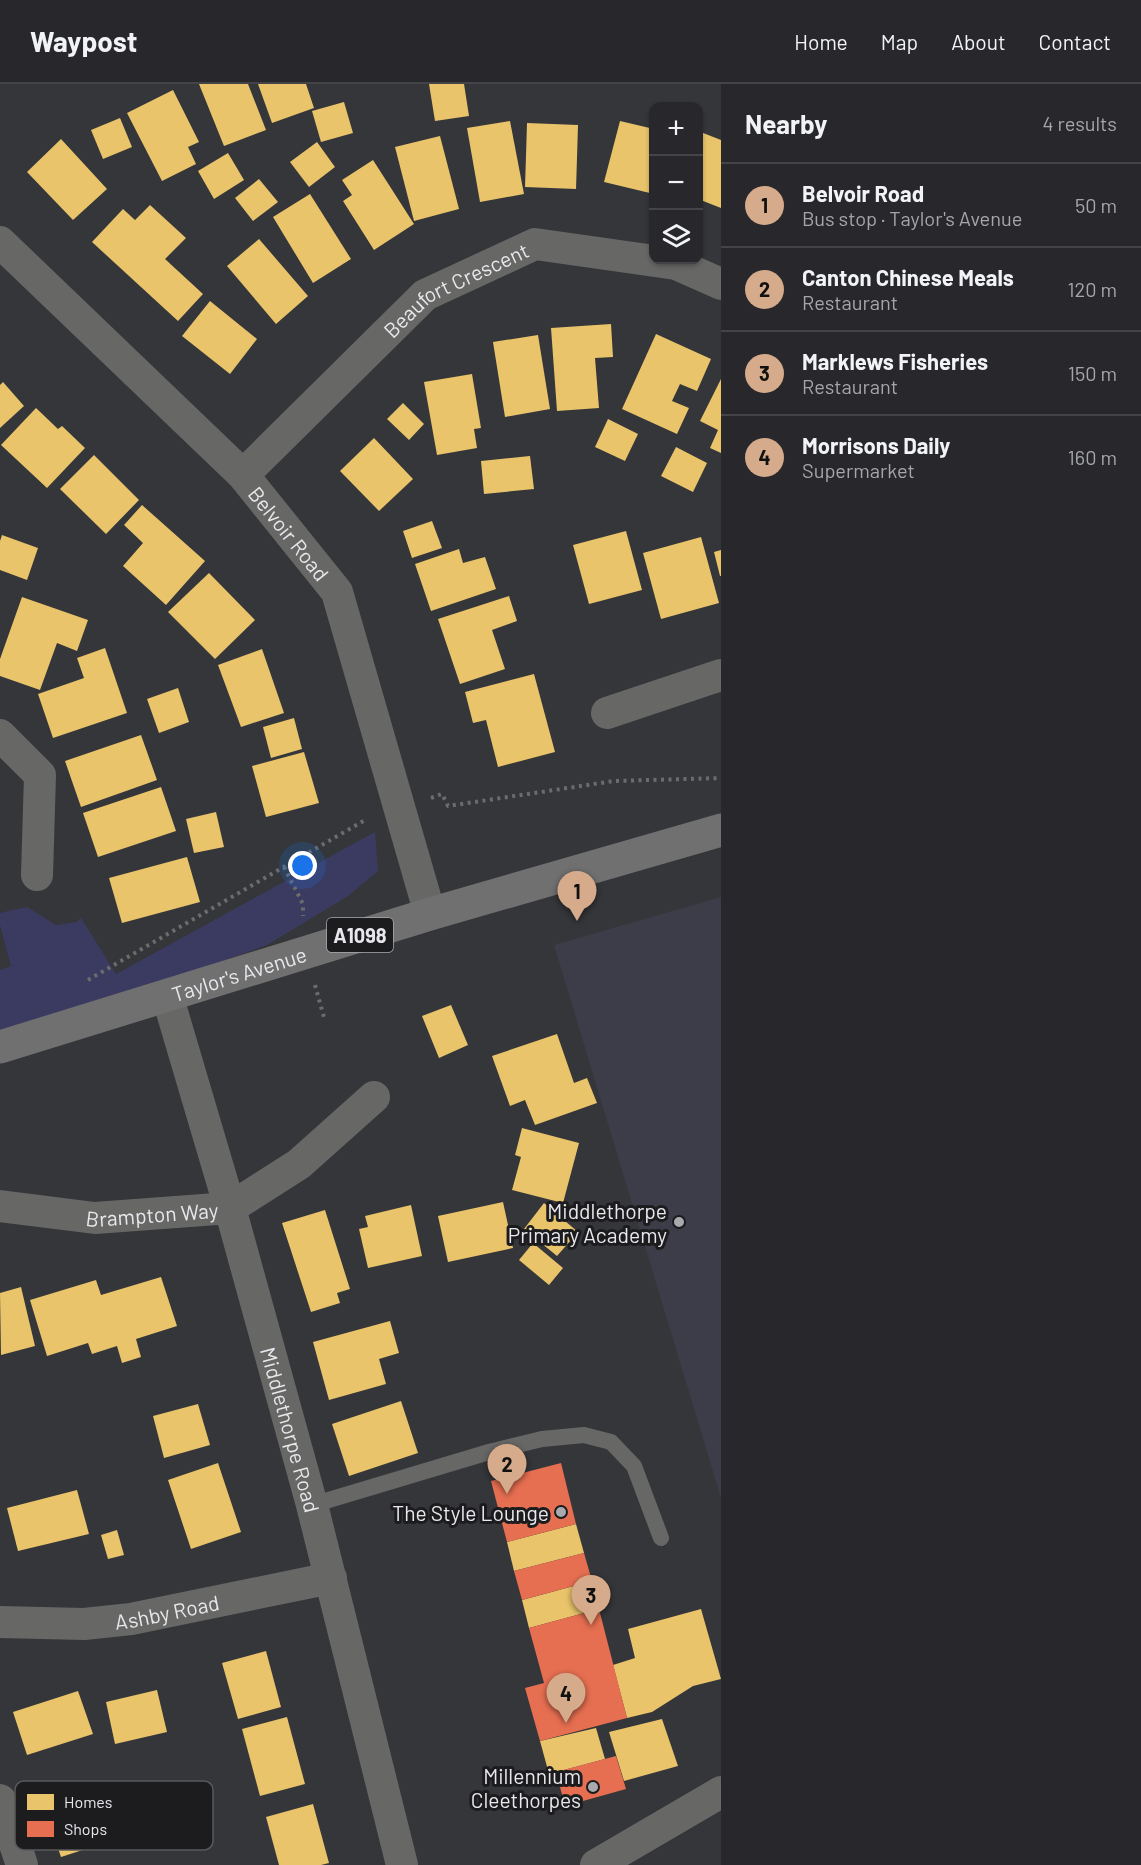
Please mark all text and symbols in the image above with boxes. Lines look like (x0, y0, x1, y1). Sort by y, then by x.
text: Waypost (30, 24, 137, 58)
text: Home (794, 29, 848, 54)
text: Map (881, 29, 918, 54)
text: About (951, 29, 1006, 54)
text: Contact (1039, 29, 1111, 54)
map controls (649, 102, 703, 264)
button: + (649, 102, 703, 156)
text: Nearby (745, 108, 827, 139)
text: 4 results (1042, 111, 1117, 135)
button: − (649, 156, 703, 210)
text: Belvoir Road (802, 180, 924, 206)
text: 1 (761, 193, 768, 217)
text: 50 m (1075, 193, 1117, 217)
text: Bus stop · Taylor's Avenue (802, 206, 1022, 230)
button: layers (649, 210, 703, 264)
street label: Beaufort Crescent (378, 236, 532, 342)
text: Canton Chinese Meals (802, 264, 1014, 290)
text: 2 (759, 277, 770, 301)
text: 120 m (1067, 277, 1117, 301)
text: Restaurant (802, 290, 898, 314)
text: Marklews Fisheries (802, 348, 988, 374)
text: 3 (759, 361, 770, 385)
text: 150 m (1068, 361, 1117, 385)
text: Restaurant (802, 374, 898, 398)
text: Morrisons Daily (802, 432, 950, 458)
text: 4 (758, 445, 771, 469)
text: 160 m (1068, 445, 1117, 469)
text: Supermarket (802, 458, 915, 482)
street label: Belvoir Road (244, 481, 335, 585)
your location (288, 851, 317, 880)
pin: 1 (558, 872, 596, 921)
road number: A1098 (327, 918, 393, 952)
street label: Taylor's Avenue (168, 941, 309, 1006)
street label: Brampton Way (84, 1196, 219, 1231)
place label: Middlethorpe Primary Academy (508, 1198, 667, 1247)
marker: Middlethorpe Primary Academy (672, 1215, 686, 1229)
street label: Middlethorpe Road (256, 1344, 326, 1515)
pin: 2 (488, 1444, 526, 1494)
place label: The Style Lounge (392, 1500, 549, 1525)
marker: The Style Lounge (554, 1505, 568, 1519)
pin: 3 (572, 1576, 610, 1625)
street label: Ashby Road (114, 1589, 221, 1633)
pin: 4 (546, 1674, 586, 1723)
place label: Millennium Cleethorpes (471, 1763, 581, 1812)
marker: Millennium Cleethorpes (586, 1780, 600, 1794)
legend (15, 1781, 213, 1850)
text: Homes (64, 1792, 112, 1811)
text: Shops (64, 1819, 107, 1838)

